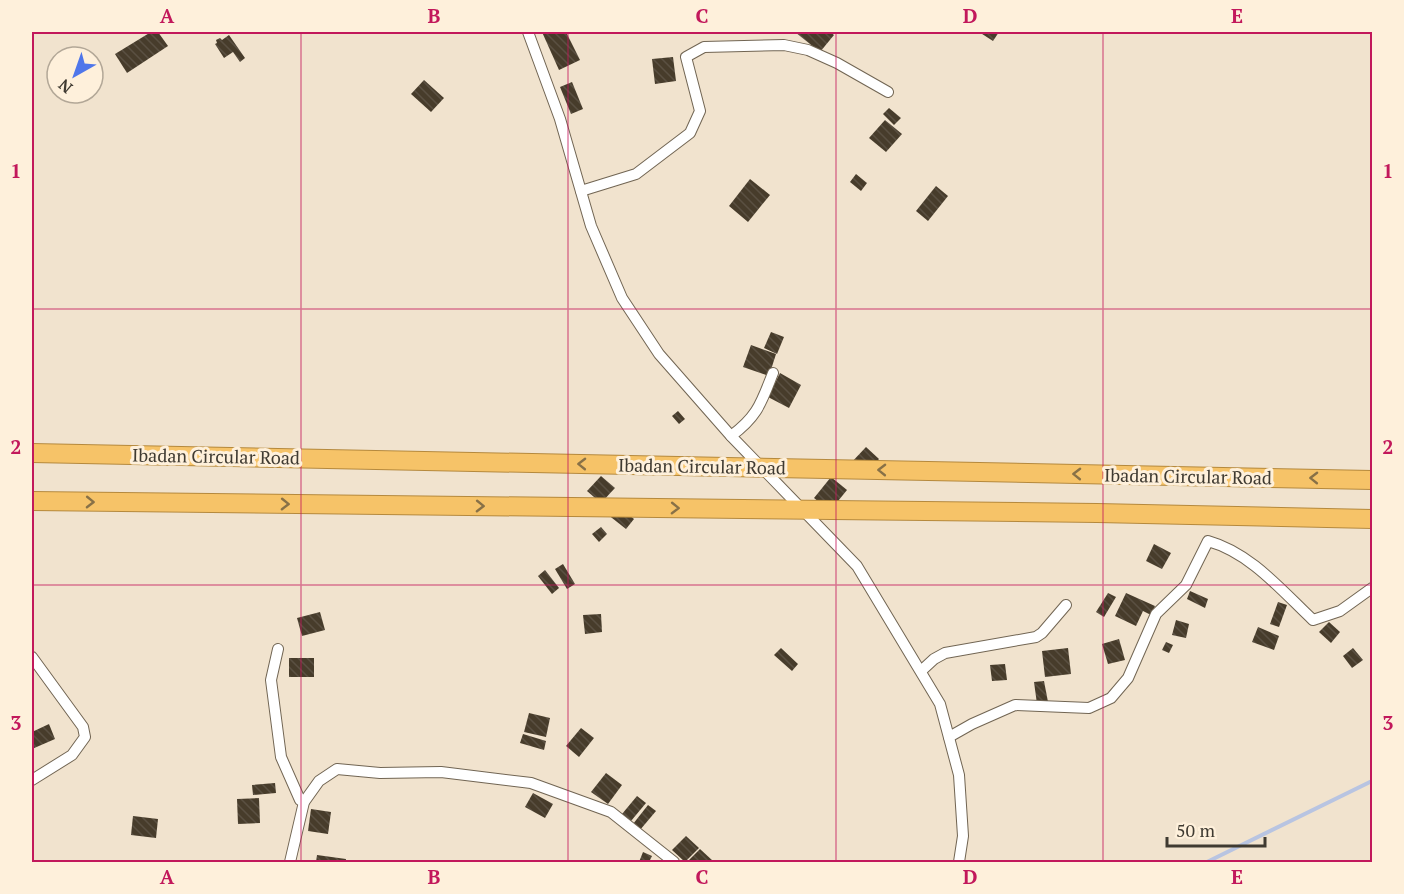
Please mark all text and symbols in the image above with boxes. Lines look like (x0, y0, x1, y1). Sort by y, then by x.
text: A (160, 2, 175, 29)
text: B (428, 2, 441, 29)
text: C (695, 2, 709, 29)
text: D (963, 2, 977, 29)
text: E (1231, 2, 1243, 29)
north arrow (45, 45, 105, 105)
text: N (54, 74, 77, 99)
text: 1 (10, 157, 22, 184)
text: 1 (1382, 157, 1394, 184)
text: 2 (10, 433, 22, 460)
text: 2 (1382, 433, 1394, 460)
street label: Ibadan Circular Road (132, 443, 300, 469)
street label: Ibadan Circular Road (618, 453, 786, 479)
one-way arrow (578, 457, 587, 470)
one-way arrow (878, 463, 887, 476)
street label: Ibadan Circular Road (1104, 463, 1272, 489)
one-way arrow (1073, 467, 1082, 480)
one-way arrow (1310, 472, 1319, 485)
one-way arrow (85, 495, 94, 508)
one-way arrow (280, 498, 289, 510)
one-way arrow (475, 500, 484, 512)
one-way arrow (670, 502, 679, 514)
text: 3 (10, 709, 22, 736)
text: 3 (1382, 709, 1394, 736)
scale bar (1167, 810, 1264, 848)
text: 50 m (1176, 818, 1216, 842)
text: A (160, 863, 175, 890)
text: B (428, 863, 441, 890)
text: C (695, 863, 709, 890)
text: D (963, 863, 977, 890)
text: E (1231, 863, 1243, 890)

